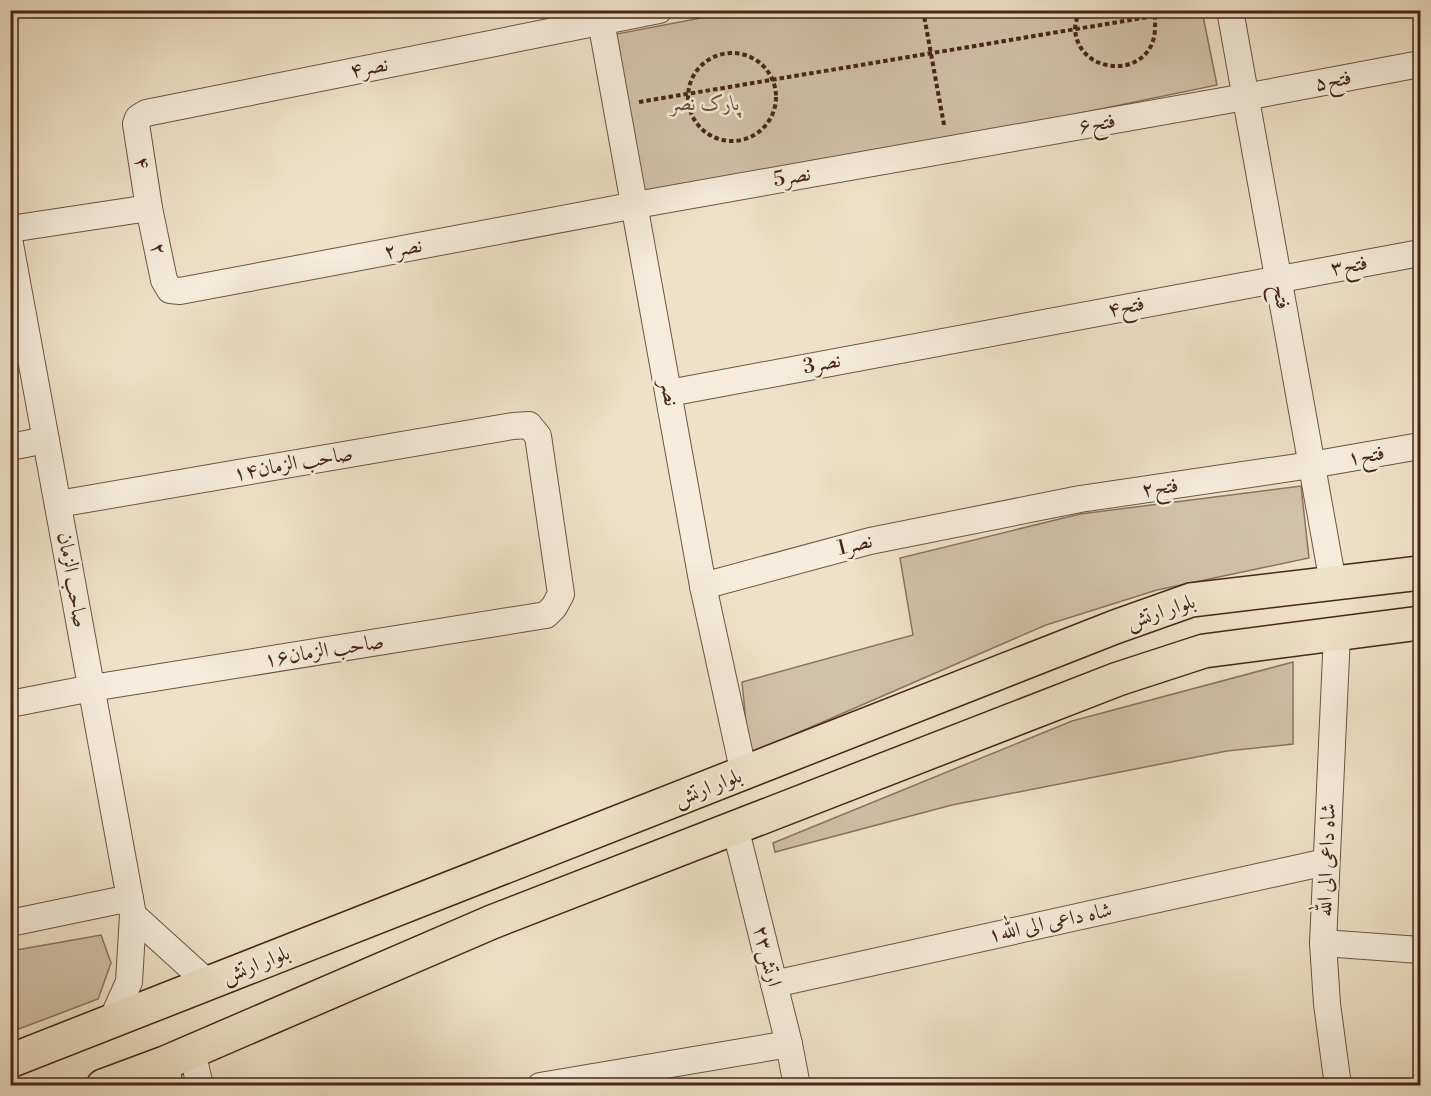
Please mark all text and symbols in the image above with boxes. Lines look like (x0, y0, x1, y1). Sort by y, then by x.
street label: ۴نصر (348, 52, 390, 84)
street label: ۵فتح (1312, 65, 1355, 102)
park label: پارک نصر (669, 91, 742, 118)
street label: ۶فتح (1077, 108, 1118, 145)
street label: ۴ (128, 155, 156, 171)
street label: 5نصر (771, 161, 813, 193)
street label: نصر۲ (382, 233, 424, 265)
street label: ۲ (144, 240, 172, 258)
street label: ۳فتح (1329, 250, 1370, 287)
street label: فتح (1261, 283, 1296, 312)
street label: فتح۴ (1105, 291, 1148, 328)
street label: 3نصر (801, 348, 843, 380)
street label: نصر (654, 376, 684, 408)
street label: ۱فتح (1346, 440, 1387, 477)
street label: صاحب الزمان۱۴ (231, 441, 355, 487)
street label: ۲فتح (1140, 473, 1181, 508)
street label: 1نصر (835, 528, 875, 562)
street label: صاحب الزمان (51, 530, 93, 630)
street label: بلوار ارتش (1123, 589, 1199, 635)
street label: صاحب الزمان۱۶ (262, 629, 386, 673)
street label: بلوار ارتش (670, 763, 746, 813)
street label: شاه داعی الی الله (1307, 803, 1342, 917)
street label: شاه داعی الی الله۱ (985, 892, 1114, 949)
street label: ارتش۲۳ (747, 923, 787, 989)
street label: بلوار ارتش (218, 940, 294, 990)

